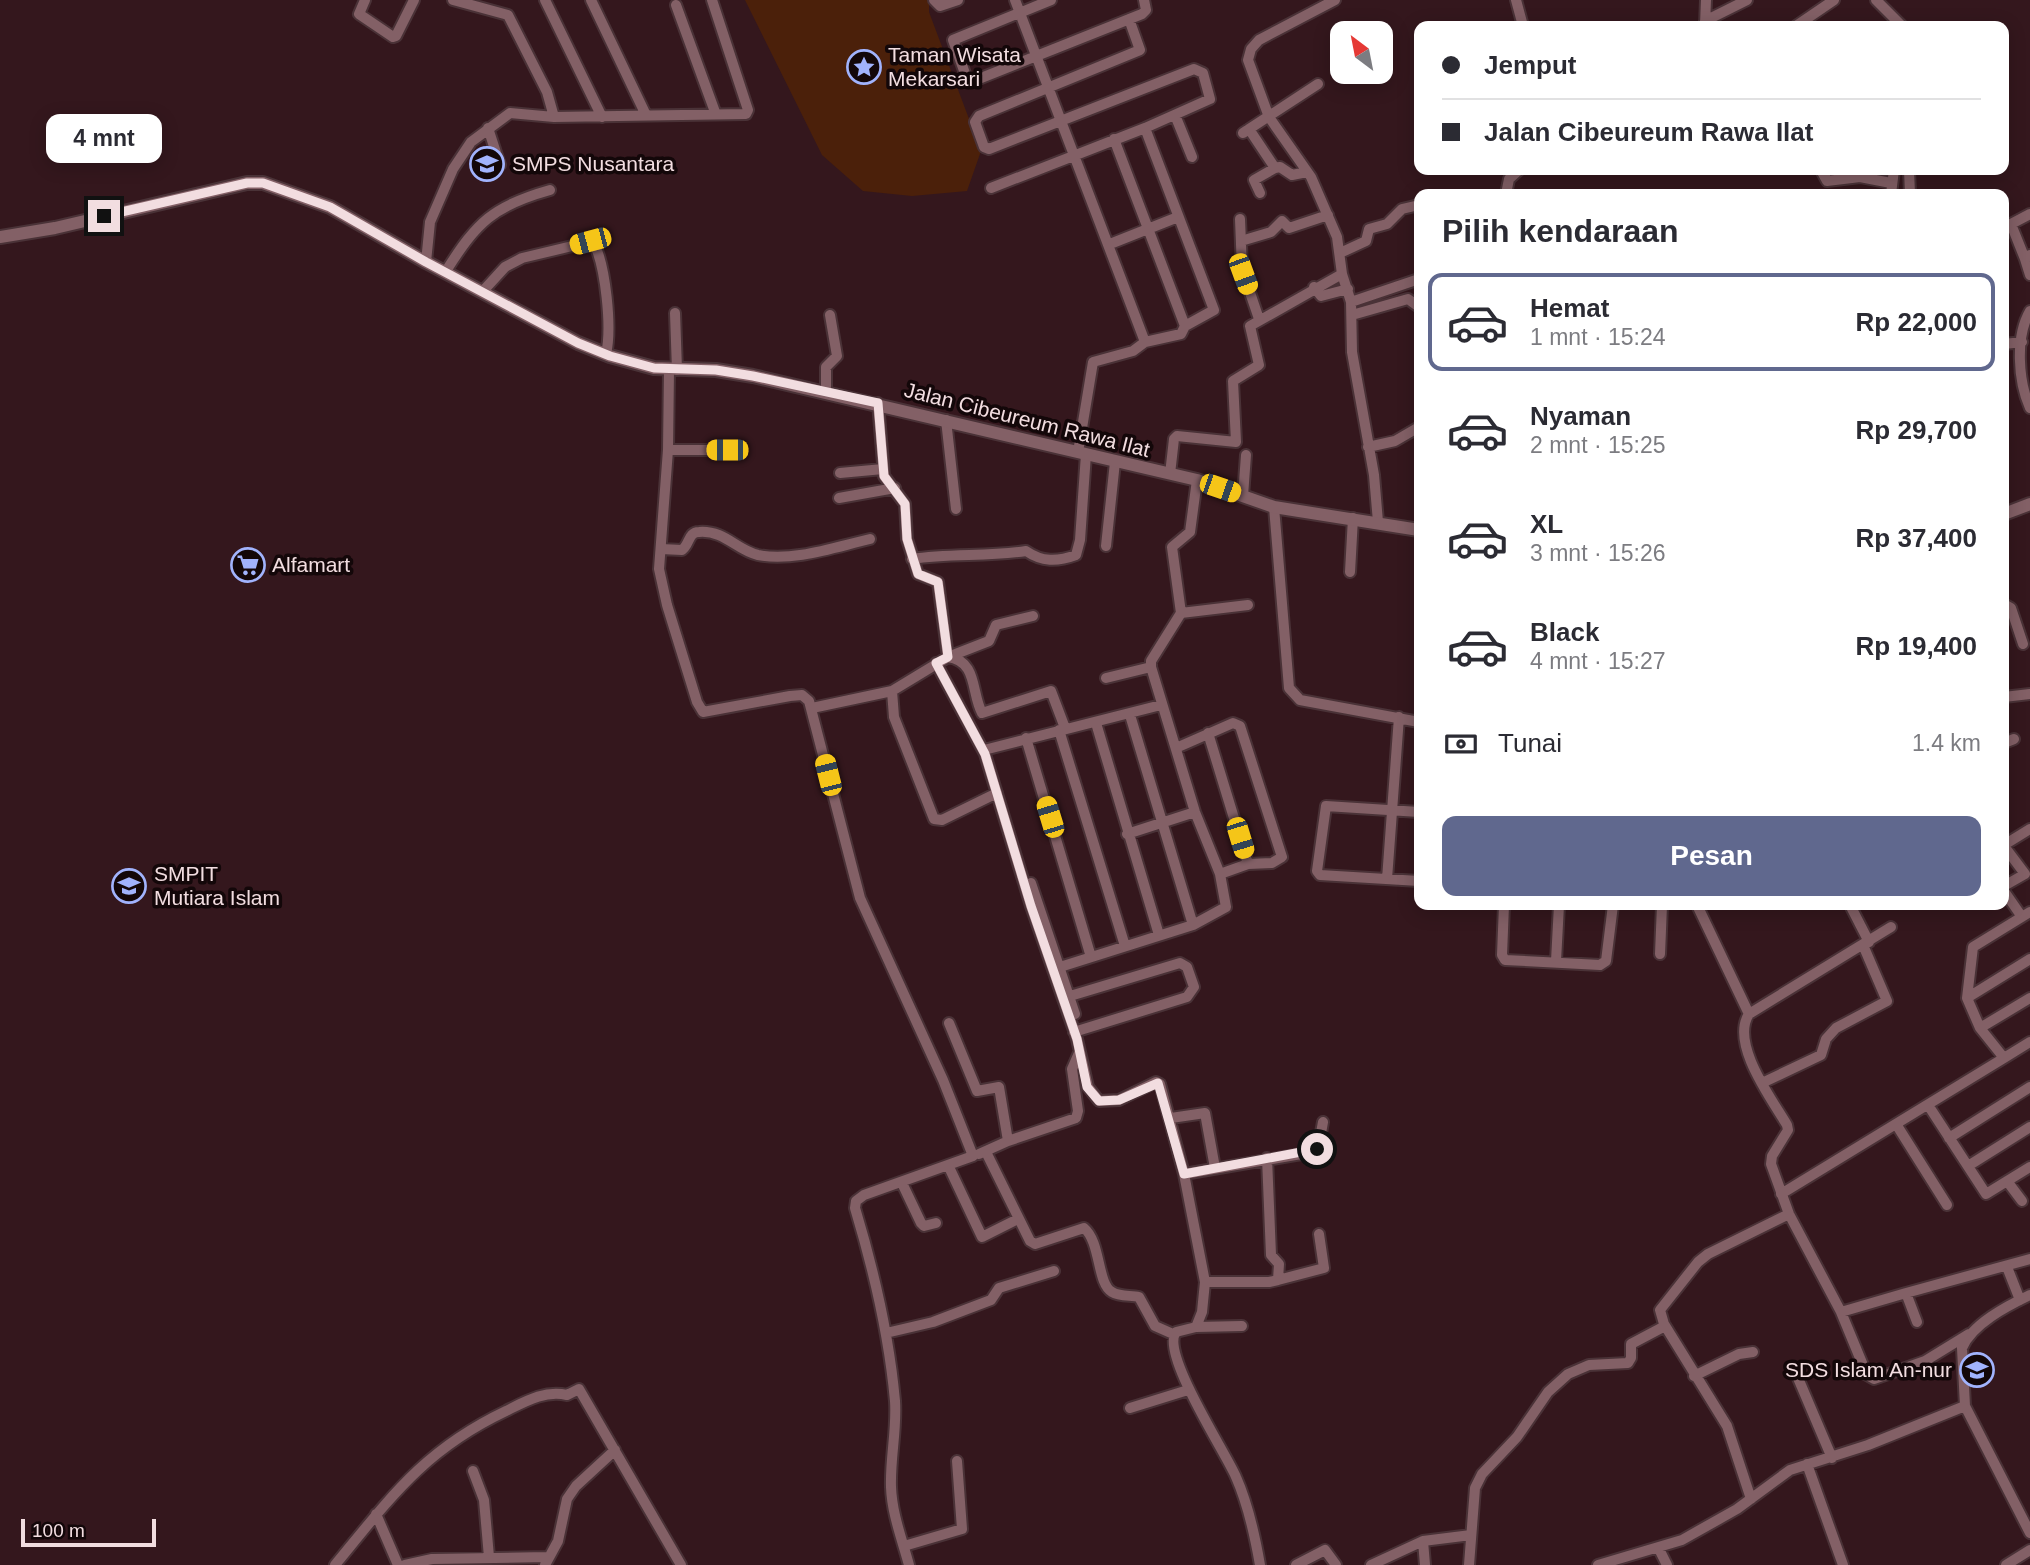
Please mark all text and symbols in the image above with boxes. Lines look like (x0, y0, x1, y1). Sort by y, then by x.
north arrow (1330, 21, 1393, 84)
map controls (1330, 21, 1393, 84)
place label: Taman Wisata Mekarsari (888, 43, 1021, 90)
place icon: Taman Wisata Mekarsari (845, 48, 883, 86)
text: Jemput (1484, 50, 1576, 80)
callout: 4 mnt (46, 114, 162, 164)
text: Jalan Cibeureum Rawa Ilat (1484, 117, 1813, 147)
text: 4 mnt (73, 125, 135, 151)
school or university icon: SMPS Nusantara (468, 145, 506, 183)
place label: SMPS Nusantara (512, 152, 675, 175)
route end (88, 200, 120, 232)
text: Pilih kendaraan (1442, 213, 1679, 249)
car (567, 225, 614, 257)
car (1226, 251, 1261, 297)
icon: car (1446, 291, 1509, 354)
text: Hemat (1530, 293, 1609, 323)
text: Rp 22,000 (1856, 307, 1977, 337)
text: 1 mnt · 15:24 (1530, 324, 1666, 350)
street label: Jalan Cibeureum Rawa Ilat (902, 378, 1152, 461)
icon: car (1446, 399, 1509, 462)
text: Nyaman (1530, 401, 1631, 431)
text: Rp 29,700 (1856, 415, 1977, 445)
text: 2 mnt · 15:25 (1530, 432, 1666, 458)
car (707, 440, 749, 461)
car (1197, 471, 1244, 505)
icon: car (1446, 507, 1509, 570)
text: XL (1530, 509, 1563, 539)
text: Rp 37,400 (1856, 523, 1977, 553)
text: 3 mnt · 15:26 (1530, 540, 1666, 566)
supermarket icon: Alfamart (229, 546, 267, 584)
place label: Alfamart (272, 553, 350, 576)
icon: car (1446, 615, 1509, 678)
text: Black (1530, 617, 1599, 647)
text: Rp 19,400 (1856, 631, 1977, 661)
text: 4 mnt · 15:27 (1530, 648, 1666, 674)
icon: cash (1442, 725, 1480, 763)
text: Tunai (1498, 728, 1562, 758)
text: 1.4 km (1912, 730, 1981, 756)
car (813, 752, 844, 798)
car (1034, 794, 1067, 840)
car (1224, 815, 1257, 861)
button: Pesan (1442, 816, 1981, 896)
place label: SMPIT Mutiara Islam (154, 862, 280, 909)
school or university icon: SMPIT Mutiara Islam (110, 867, 148, 905)
route start (1301, 1133, 1333, 1165)
school or university icon: SDS Islam An-nur (1958, 1351, 1996, 1389)
place label: SDS Islam An-nur (1785, 1358, 1952, 1381)
scale bar (21, 1516, 156, 1548)
text: 100 m (32, 1520, 85, 1541)

